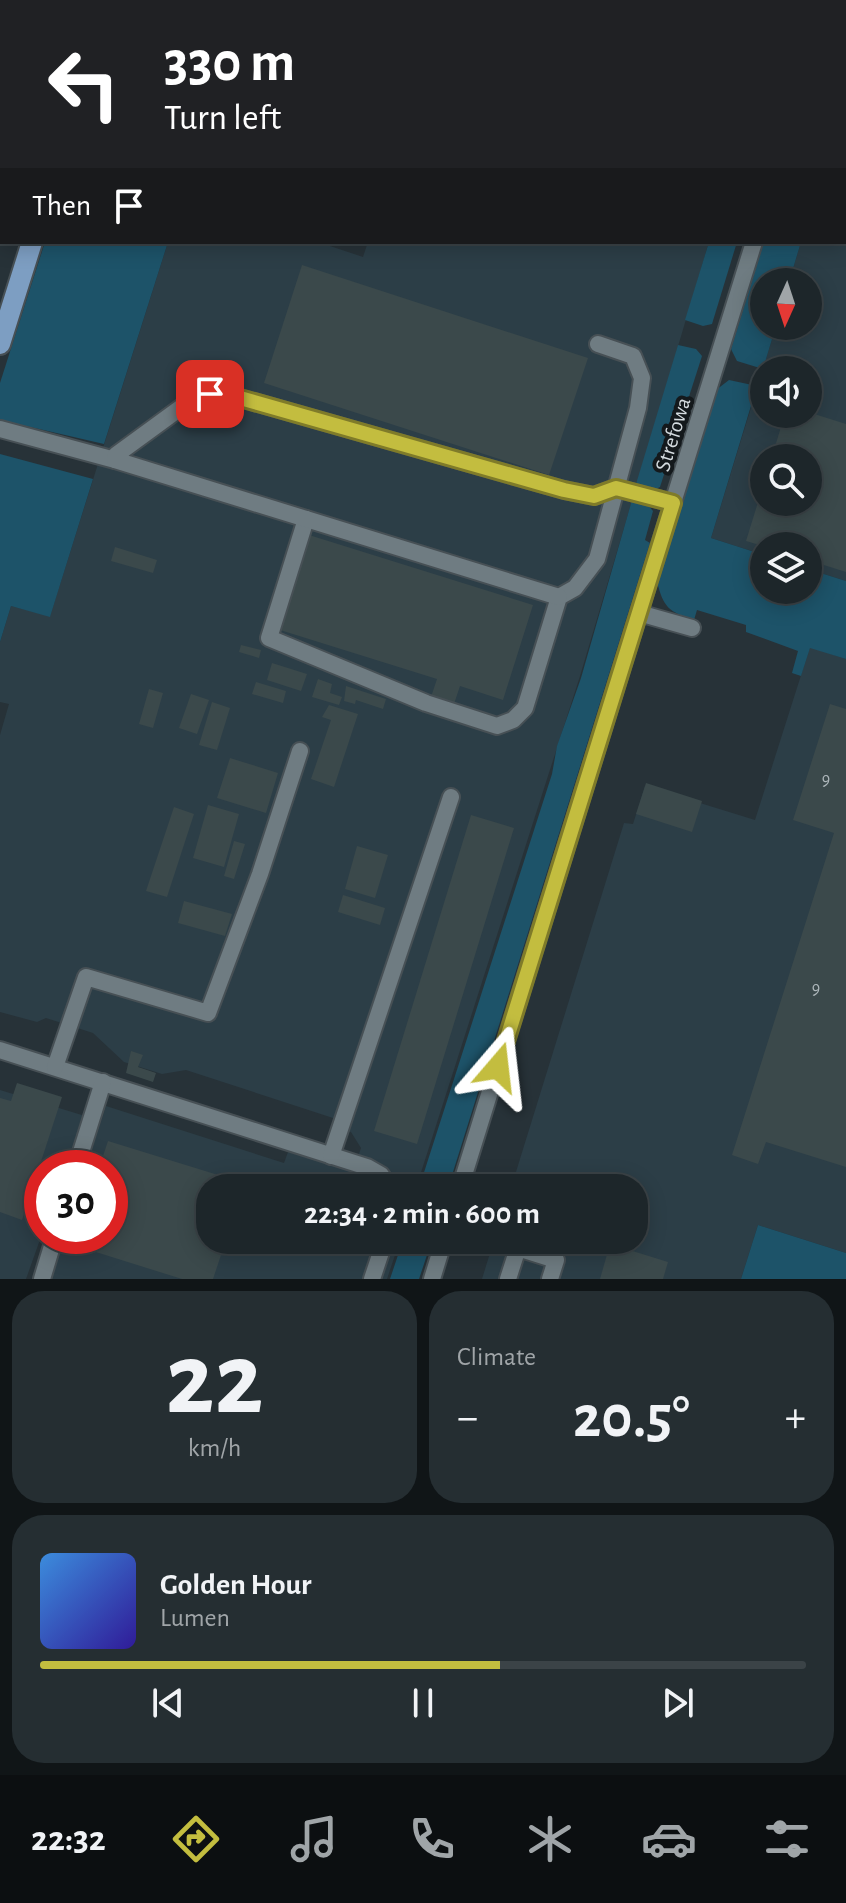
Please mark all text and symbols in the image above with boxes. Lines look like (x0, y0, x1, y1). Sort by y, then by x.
icon: left (32, 32, 136, 136)
text: 330 m (164, 35, 295, 91)
text: Turn left (164, 100, 281, 136)
icon: arrive (107, 184, 151, 228)
text: Then (32, 191, 91, 221)
north arrow (750, 268, 822, 340)
map controls (750, 268, 822, 604)
button: sound (750, 356, 822, 428)
pin (176, 360, 244, 428)
icon: arrive (188, 372, 232, 416)
street label: Strefowa (651, 395, 695, 474)
button: search (750, 444, 822, 516)
button: layers (750, 532, 822, 604)
house number: 9 (822, 771, 830, 789)
house number: 9 (812, 980, 820, 998)
position arrow (456, 1025, 540, 1109)
speed limit sign: 30 (24, 1150, 128, 1254)
text: 22:34 · 2 min · 600 m (304, 1199, 540, 1229)
text: 22 (166, 1329, 263, 1433)
text: Climate (457, 1344, 536, 1370)
text: 20.5° (573, 1388, 690, 1448)
text: − (457, 1396, 478, 1440)
text: + (785, 1396, 806, 1440)
text: km/h (188, 1435, 241, 1461)
text: Golden Hour (160, 1570, 312, 1600)
text: Lumen (160, 1605, 230, 1631)
icon: previous (146, 1681, 190, 1725)
icon: pause (401, 1681, 445, 1725)
icon: next (656, 1681, 700, 1725)
icon: directions (168, 1811, 224, 1867)
icon: music (286, 1811, 342, 1867)
icon: phone (404, 1811, 460, 1867)
icon: climate (522, 1811, 578, 1867)
icon: car (641, 1811, 697, 1867)
icon: filters (759, 1811, 815, 1867)
text: 22:32 (31, 1821, 106, 1857)

